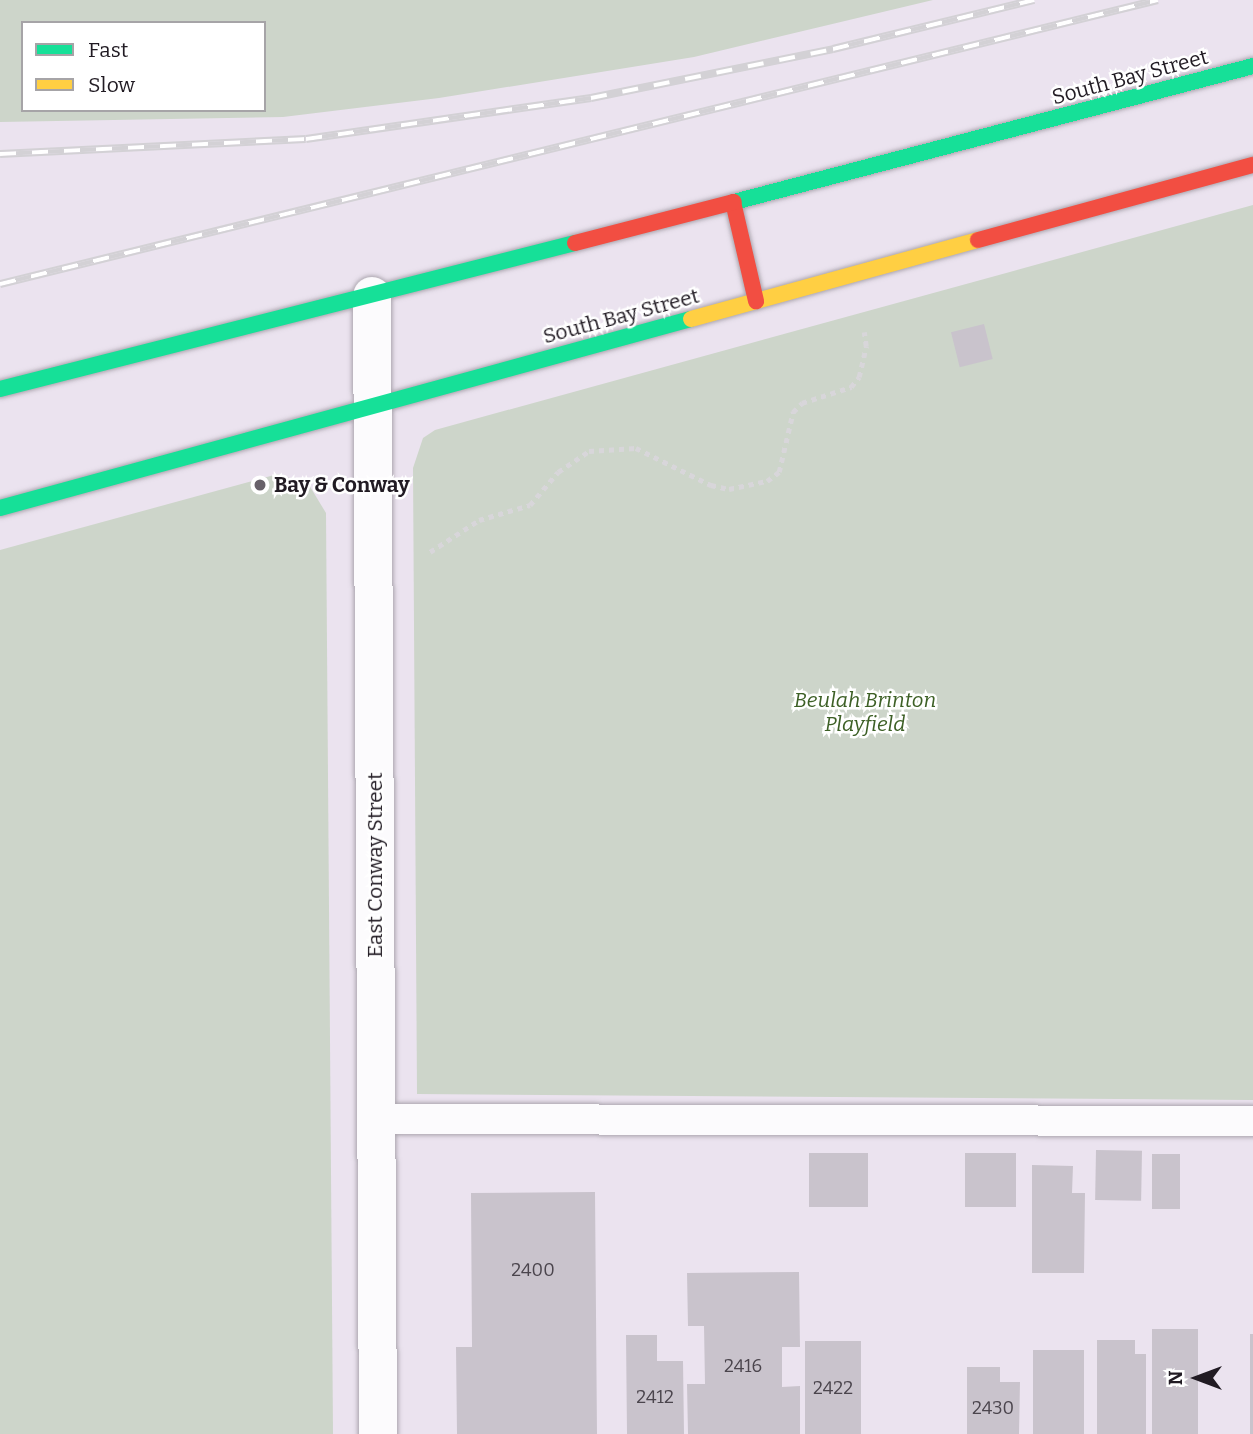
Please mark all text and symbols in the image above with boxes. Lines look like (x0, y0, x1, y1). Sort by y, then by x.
legend (21, 21, 266, 112)
text: Fast (88, 37, 128, 63)
street label: South Bay Street (1049, 44, 1211, 110)
text: Slow (88, 72, 135, 98)
street label: South Bay Street (540, 283, 702, 349)
place label: Bay & Conway (274, 472, 410, 498)
marker: Bay & Conway (252, 477, 268, 493)
park label: Beulah Brinton Playfield (794, 687, 936, 737)
street label: East Conway Street (362, 772, 388, 958)
house number: 2400 (511, 1259, 555, 1281)
north arrow (1162, 1343, 1232, 1413)
house number: 2416 (724, 1355, 762, 1377)
text: N (1164, 1371, 1187, 1385)
house number: 2422 (813, 1377, 853, 1399)
house number: 2412 (636, 1386, 674, 1408)
house number: 2430 (972, 1397, 1014, 1419)

